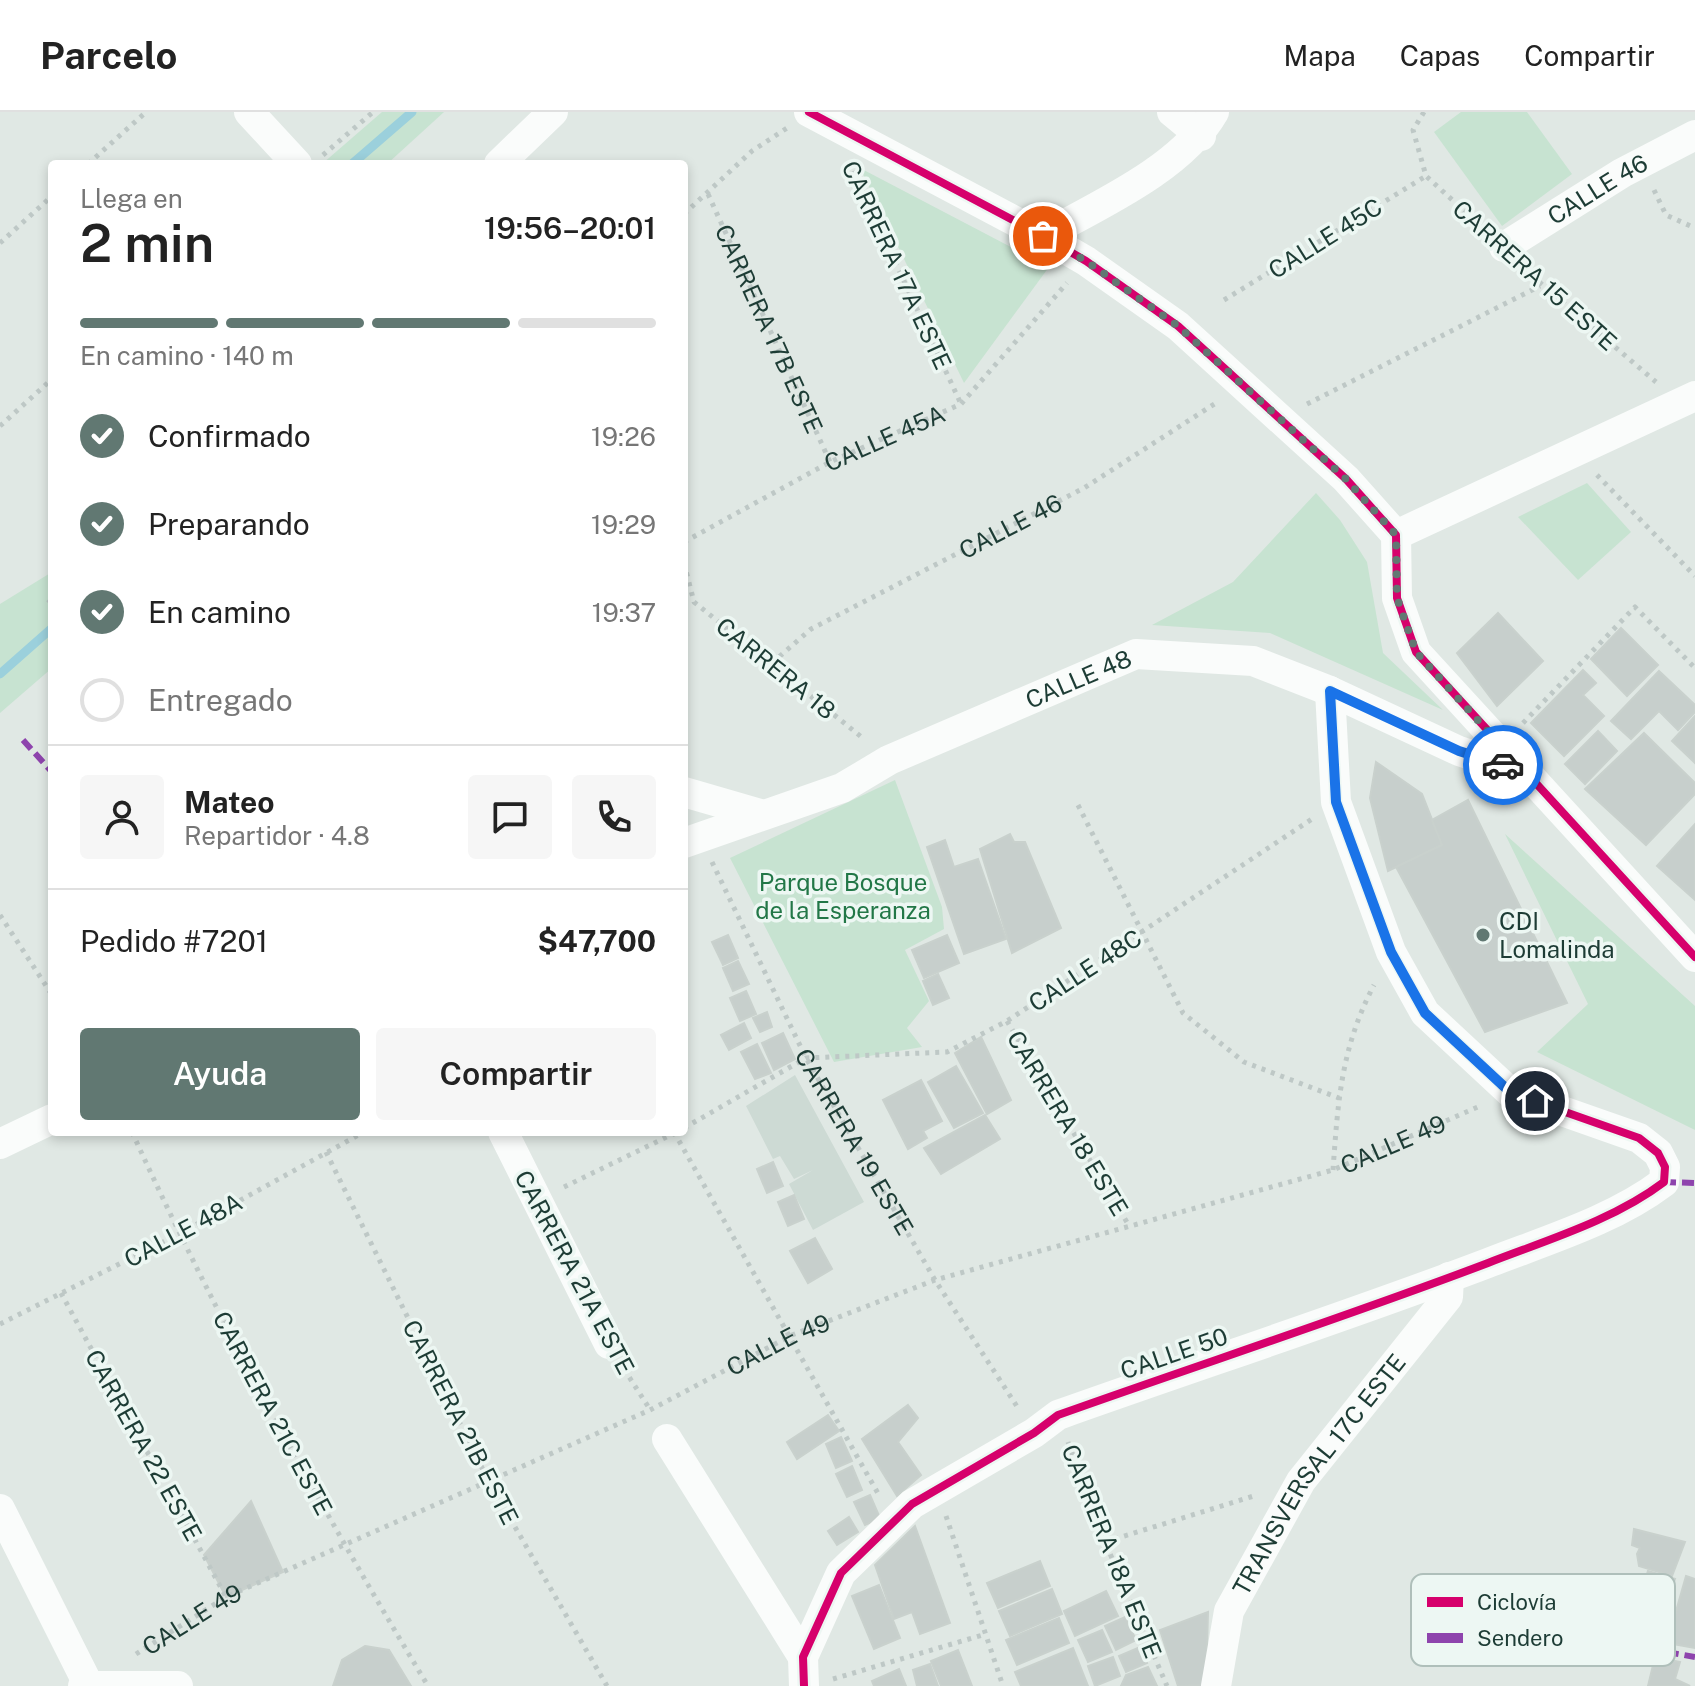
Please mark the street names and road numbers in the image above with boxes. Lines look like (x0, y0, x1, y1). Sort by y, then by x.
street label: CALLE 46 (1542, 148, 1652, 230)
street label: CARRERA 17A ESTE (836, 156, 958, 374)
street label: CALLE 45C (1263, 192, 1387, 284)
street label: CARRERA 15 ESTE (1447, 194, 1623, 356)
street label: CARRERA 17B ESTE (710, 220, 829, 437)
street label: CALLE 45A (820, 399, 949, 477)
street label: CALLE 46 (954, 488, 1066, 564)
street label: CARRERA 18 (711, 611, 841, 725)
street label: CALLE 48 (1021, 644, 1135, 714)
street label: CALLE 48C (1023, 923, 1147, 1017)
street label: CARRERA 18 ESTE (1002, 1025, 1134, 1221)
street label: CARRERA 19 ESTE (790, 1044, 920, 1240)
street label: CALLE 49 (1336, 1109, 1450, 1179)
street label: CARRERA 21A ESTE (509, 1165, 641, 1379)
street label: CALLE 48A (119, 1187, 247, 1273)
street label: CARRERA 21C ESTE (208, 1307, 338, 1519)
street label: CALLE 49 (721, 1308, 834, 1381)
street label: CARRERA 21B ESTE (397, 1315, 525, 1529)
street label: CALLE 50 (1117, 1322, 1231, 1384)
street label: CARRERA 22 ESTE (80, 1345, 208, 1545)
street label: TRANSVERSAL 17C ESTE (1227, 1348, 1411, 1600)
street label: CARRERA 18A ESTE (1056, 1440, 1168, 1662)
street label: CALLE 49 (137, 1578, 246, 1660)

